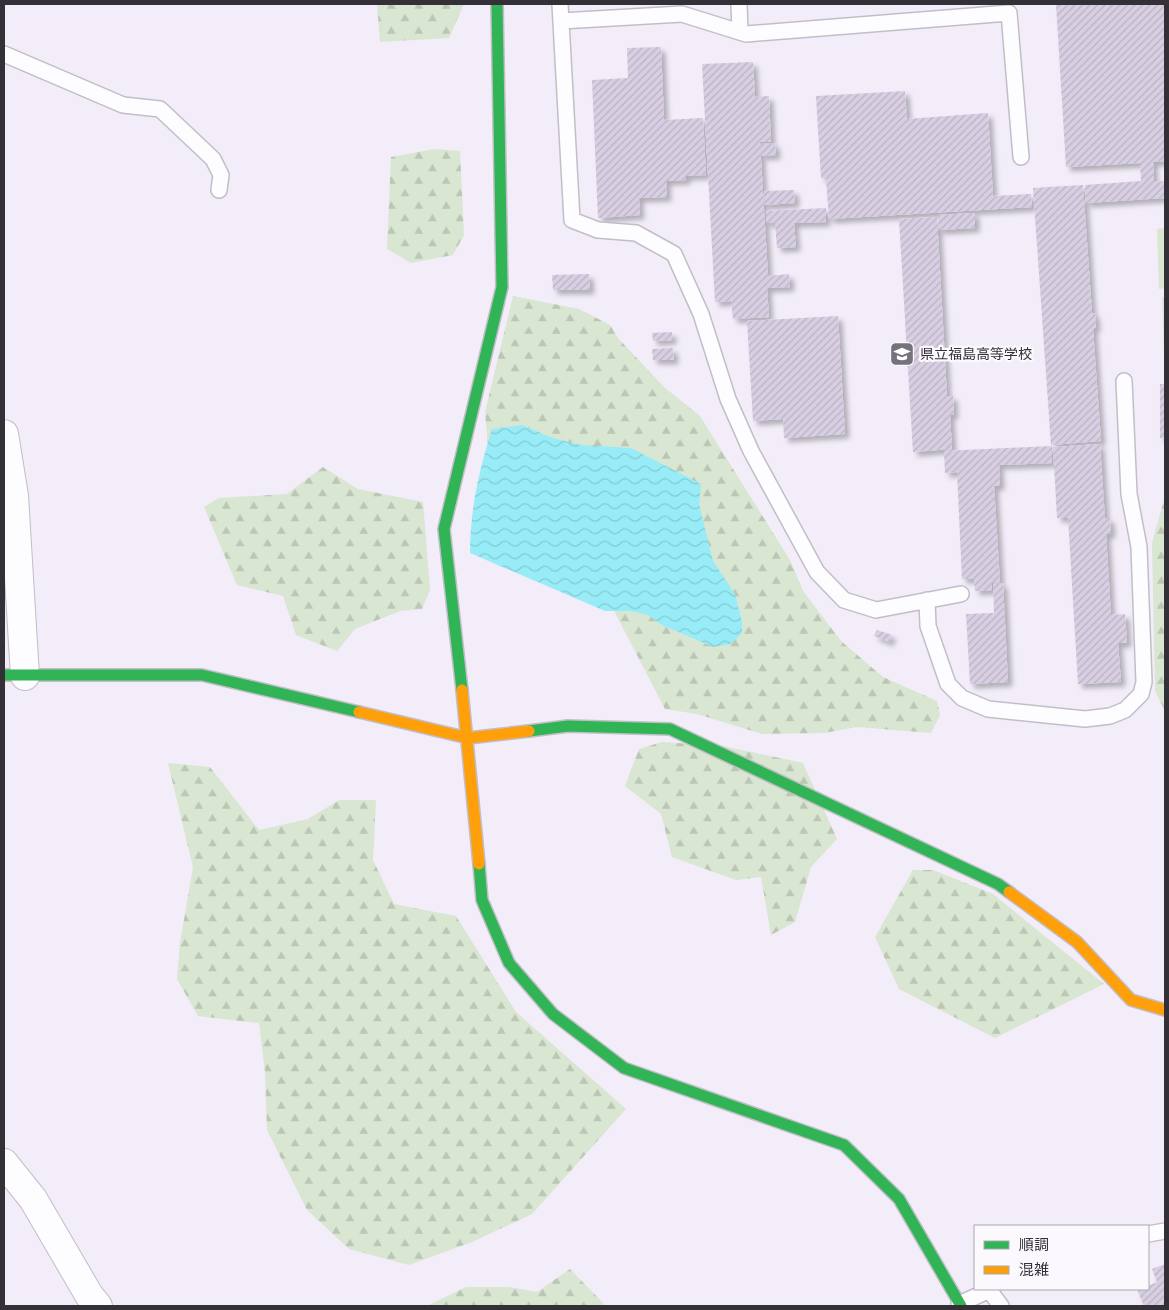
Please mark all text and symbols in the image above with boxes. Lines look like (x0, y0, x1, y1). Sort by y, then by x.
school or university icon: 県立福島高等学校 (889, 341, 915, 367)
place label: 県立福島高等学校 (920, 346, 1032, 363)
legend (974, 1225, 1149, 1290)
text: 順調 (1019, 1236, 1049, 1254)
text: 混雑 (1019, 1261, 1049, 1279)

